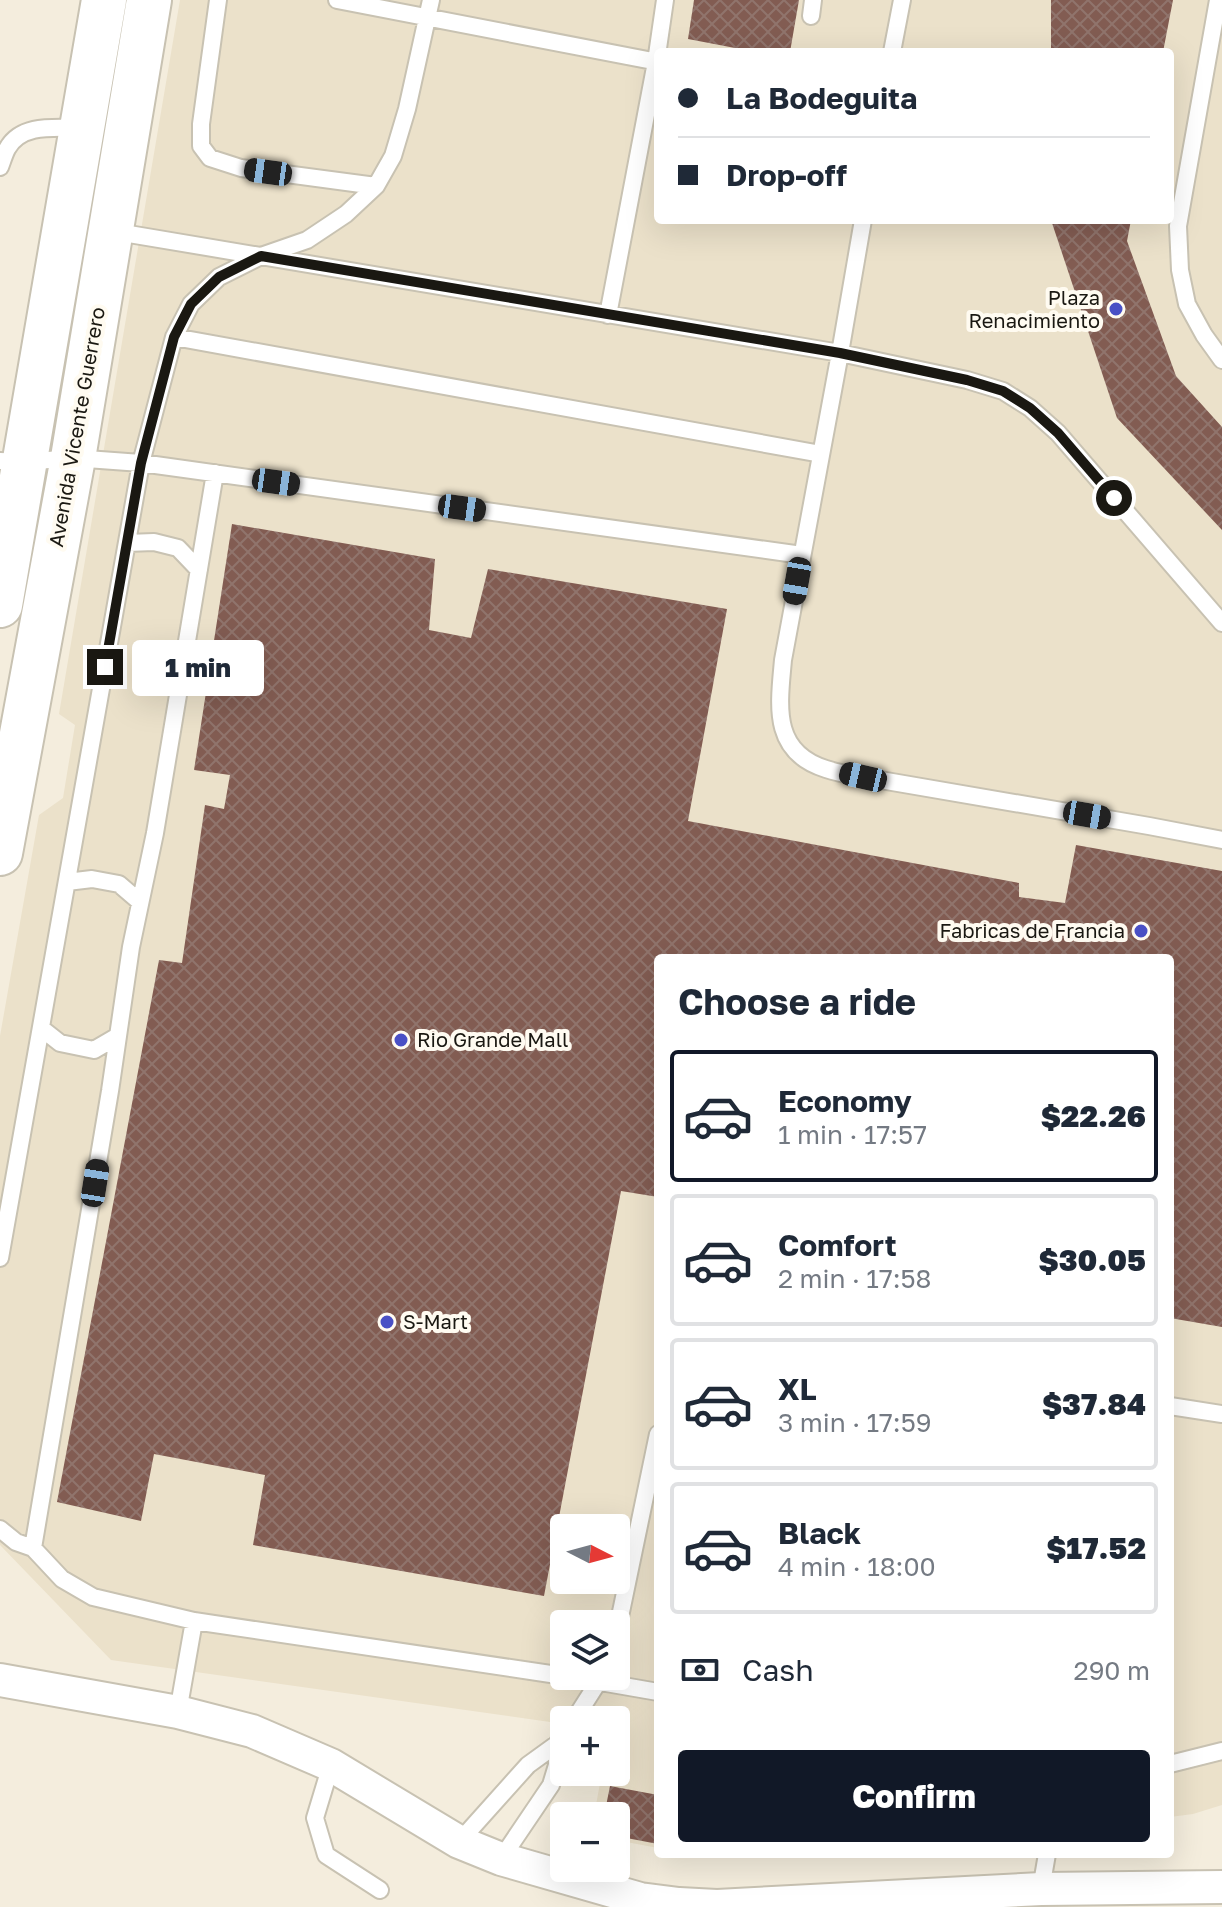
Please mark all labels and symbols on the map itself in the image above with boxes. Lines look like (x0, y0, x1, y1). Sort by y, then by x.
car (243, 157, 293, 187)
place label: Plaza Renacimiento (968, 285, 1100, 332)
marker: Plaza Renacimiento (1107, 300, 1125, 318)
street label: Avenida Vicente Guerrero (43, 305, 109, 549)
car (251, 467, 301, 497)
route start (1096, 480, 1132, 516)
car (437, 493, 487, 523)
car (781, 555, 813, 607)
callout: 1 min (133, 639, 265, 695)
route end (87, 649, 123, 685)
car (837, 760, 889, 794)
car (1061, 799, 1113, 831)
place label: Fabricas de Francia (939, 918, 1125, 942)
marker: Fabricas de Francia (1132, 922, 1150, 940)
place label: Rio Grande Mall (417, 1027, 568, 1051)
marker: Rio Grande Mall (392, 1031, 410, 1049)
car (79, 1157, 111, 1209)
place label: S-Mart (403, 1309, 468, 1333)
marker: S-Mart (378, 1313, 396, 1331)
north arrow (550, 1514, 630, 1594)

